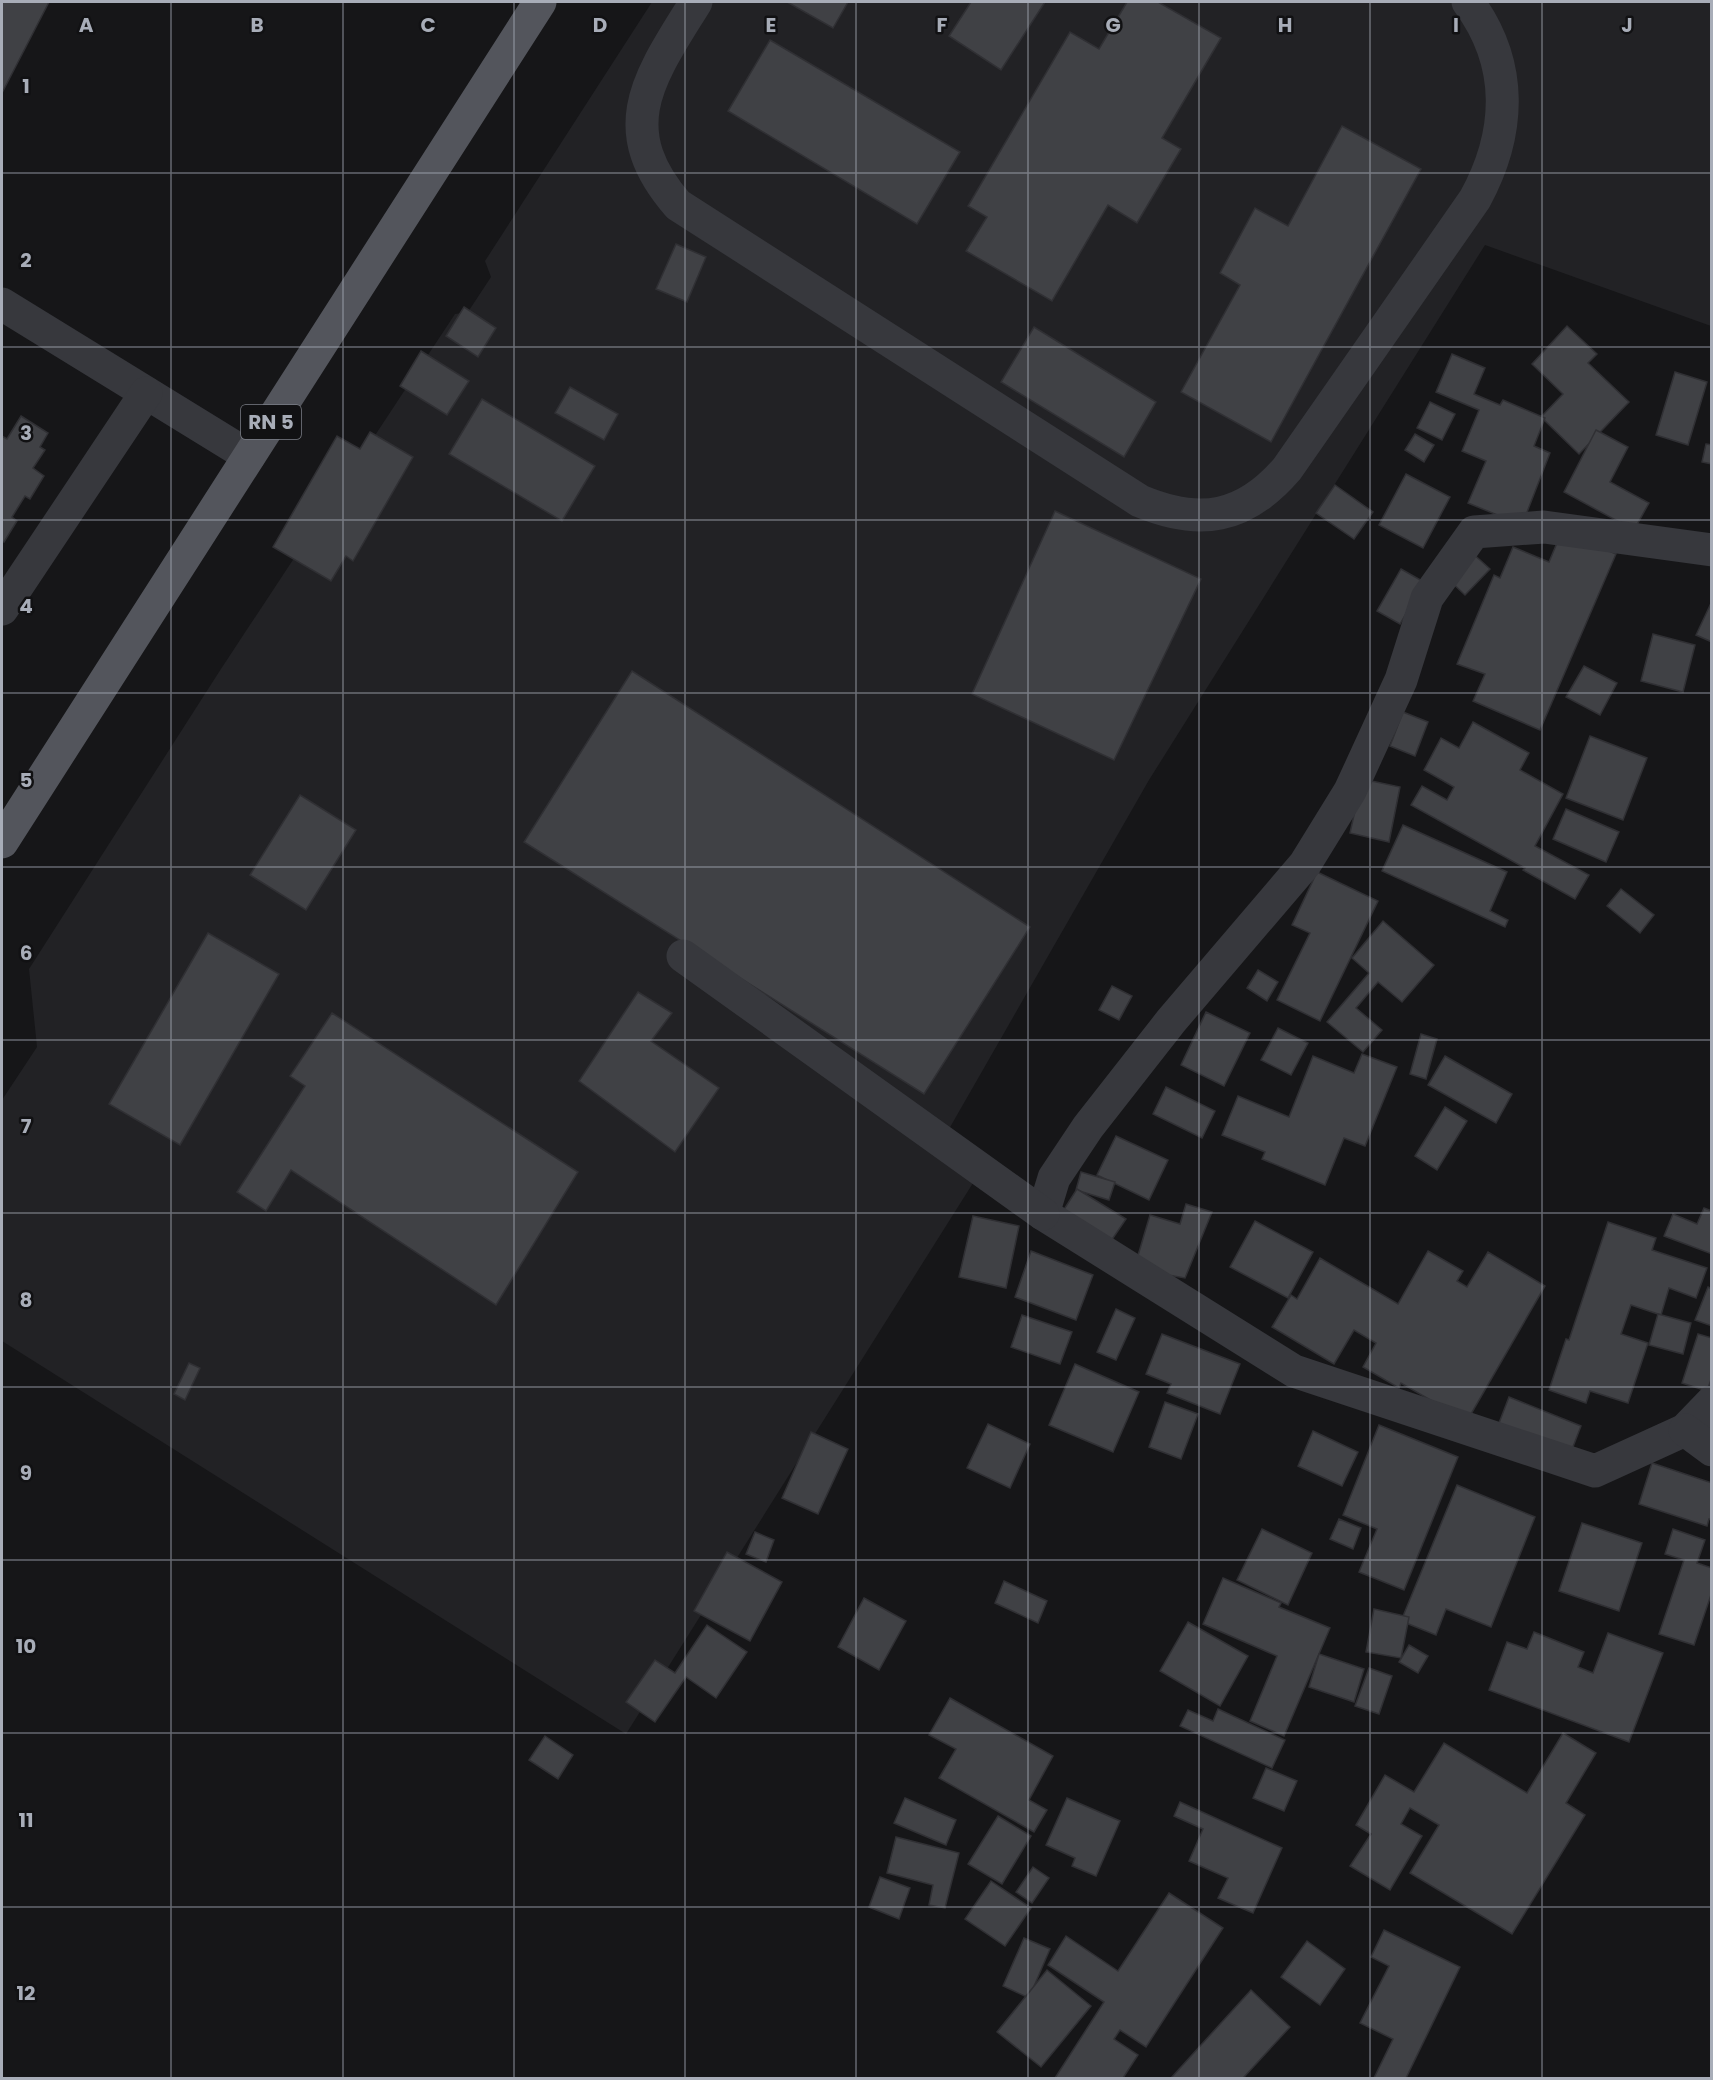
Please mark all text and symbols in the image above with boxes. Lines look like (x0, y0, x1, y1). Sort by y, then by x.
text: A (79, 11, 94, 39)
text: B (250, 11, 264, 39)
text: C (420, 11, 436, 39)
text: D (593, 11, 607, 39)
text: E (766, 11, 776, 39)
text: F (937, 11, 948, 39)
text: G (1105, 11, 1121, 39)
text: H (1278, 11, 1292, 39)
text: I (1453, 11, 1459, 39)
text: J (1621, 11, 1633, 39)
text: 1 (22, 72, 30, 100)
text: 2 (20, 246, 32, 274)
road number: RN 5 (241, 405, 301, 439)
text: 3 (20, 419, 32, 447)
text: 4 (19, 592, 33, 620)
text: 5 (20, 766, 33, 794)
text: 6 (20, 939, 32, 967)
text: 7 (21, 1112, 32, 1140)
text: 8 (20, 1286, 32, 1314)
text: 9 (20, 1459, 32, 1487)
text: 10 (16, 1632, 36, 1660)
text: 11 (18, 1806, 34, 1834)
text: 12 (17, 1979, 35, 2007)

